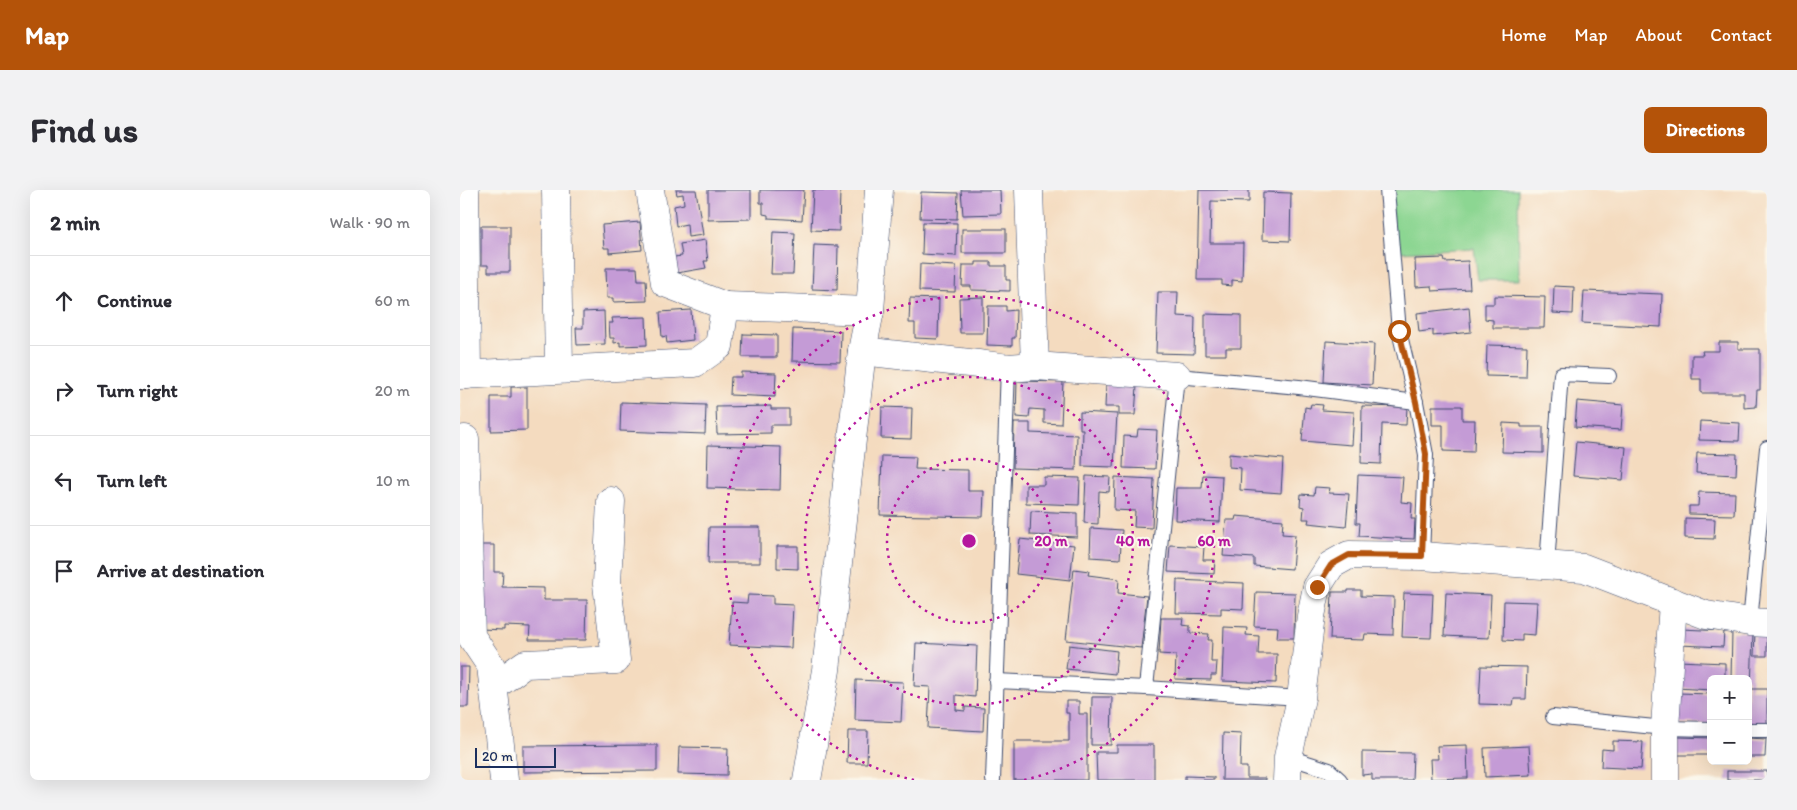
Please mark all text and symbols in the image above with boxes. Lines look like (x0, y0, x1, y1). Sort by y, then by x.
text: Map (25, 21, 69, 50)
text: Home (1501, 24, 1547, 46)
text: Map (1575, 24, 1608, 46)
text: About (1636, 24, 1682, 46)
text: Contact (1710, 24, 1772, 46)
button: Directions (1644, 107, 1767, 153)
text: Find us (30, 109, 138, 151)
text: 2 min (50, 210, 100, 235)
text: Walk · 90 m (330, 213, 410, 232)
icon: ahead (50, 287, 78, 315)
text: Continue (97, 289, 172, 312)
text: 60 m (375, 291, 410, 310)
route start (1388, 320, 1411, 343)
icon: right (50, 377, 78, 405)
text: Turn right (97, 379, 178, 402)
text: 20 m (375, 381, 410, 400)
icon: left (50, 467, 78, 495)
text: Turn left (97, 469, 167, 492)
text: 10 m (376, 471, 410, 490)
centre of rings (960, 532, 978, 550)
text: 20 m (1034, 532, 1068, 550)
text: 40 m (1116, 532, 1151, 550)
text: 60 m (1197, 532, 1231, 550)
icon: arrive (50, 557, 78, 585)
text: Arrive at destination (97, 559, 264, 582)
route end (1306, 576, 1329, 599)
map controls (1707, 675, 1752, 765)
button: + (1707, 675, 1752, 720)
button: − (1707, 720, 1752, 765)
scale bar (475, 745, 556, 768)
text: 20 m (482, 748, 513, 765)

